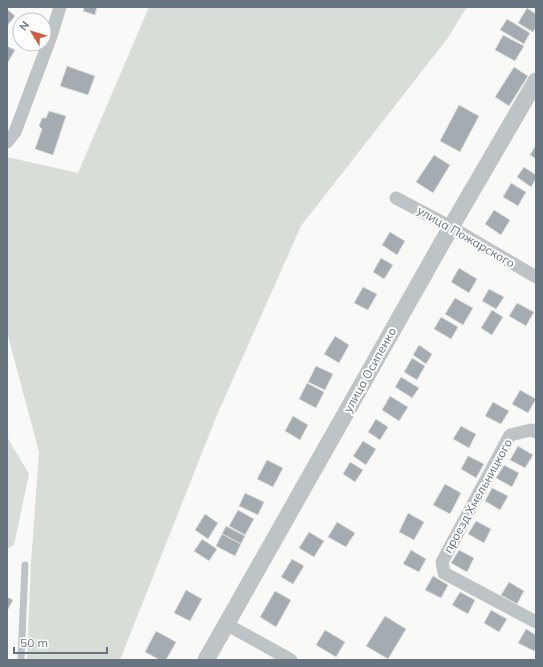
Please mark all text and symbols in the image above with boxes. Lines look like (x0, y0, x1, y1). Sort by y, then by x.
north arrow (12, 12, 52, 52)
text: N (16, 18, 32, 33)
street label: улица Пожарского (415, 202, 518, 271)
street label: улица Осипенко (340, 325, 399, 415)
street label: проезд Хмельницкого (440, 436, 515, 555)
scale bar (14, 629, 107, 655)
text: 50 m (20, 635, 48, 650)

